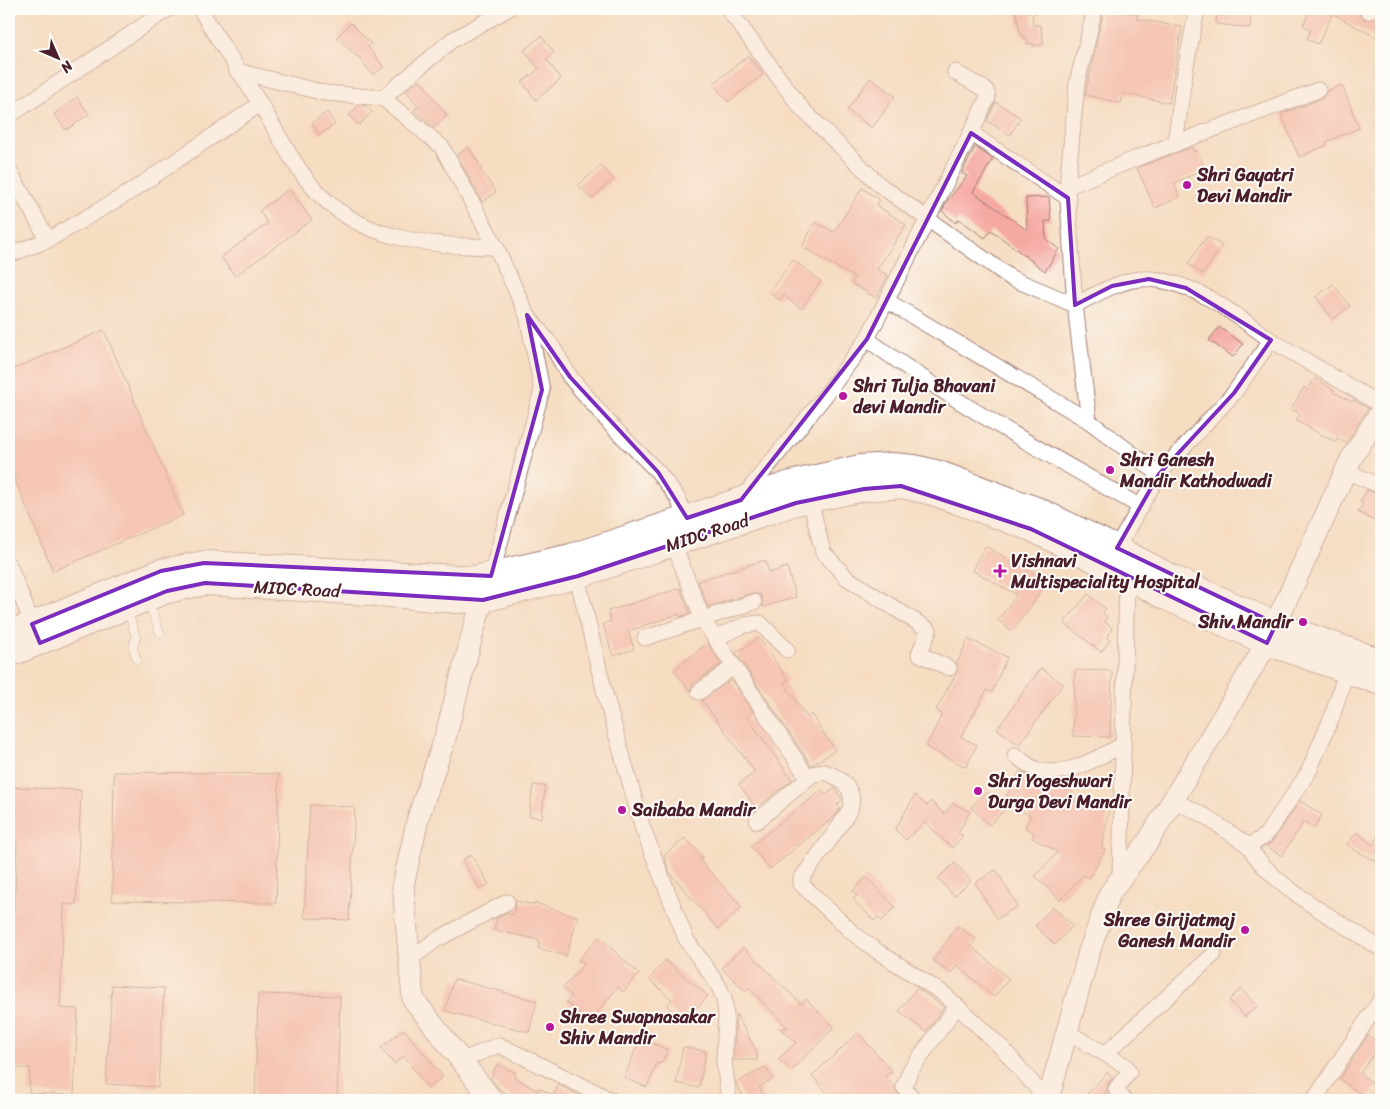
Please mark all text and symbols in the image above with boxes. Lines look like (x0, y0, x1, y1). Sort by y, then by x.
north arrow (32, 32, 82, 82)
text: N (54, 54, 80, 79)
place label: Shri Gayatri Devi Mandir (1196, 159, 1295, 212)
marker: Shri Gayatri Devi Mandir (1181, 179, 1193, 191)
place label: Shri Tulja Bhavani devi Mandir (852, 370, 996, 423)
marker: Shri Tulja Bhavani devi Mandir (837, 390, 849, 402)
place label: Shri Ganesh Mandir Kathodwadi (1119, 444, 1273, 497)
marker: Shri Ganesh Mandir Kathodwadi (1104, 464, 1116, 476)
street label: MIDC Road (661, 504, 755, 562)
place label: Vishnavi Multispeciality Hospital (1010, 545, 1200, 598)
marker: Vishnavi Multispeciality Hospital (993, 564, 1007, 578)
street label: MIDC Road (253, 571, 343, 607)
place label: Shiv Mandir (1197, 606, 1295, 638)
marker: Shiv Mandir (1297, 616, 1309, 628)
place label: Shri Yogeshwari Durga Devi Mandir (987, 765, 1133, 818)
marker: Shri Yogeshwari Durga Devi Mandir (972, 785, 984, 797)
place label: Saibaba Mandir (631, 794, 757, 826)
marker: Saibaba Mandir (616, 804, 628, 816)
place label: Shree Girijatmaj Ganesh Mandir (1103, 904, 1237, 957)
marker: Shree Girijatmaj Ganesh Mandir (1239, 924, 1251, 936)
place label: Shree Swapnasakar Shiv Mandir (559, 1001, 716, 1054)
marker: Shree Swapnasakar Shiv Mandir (544, 1021, 556, 1033)

